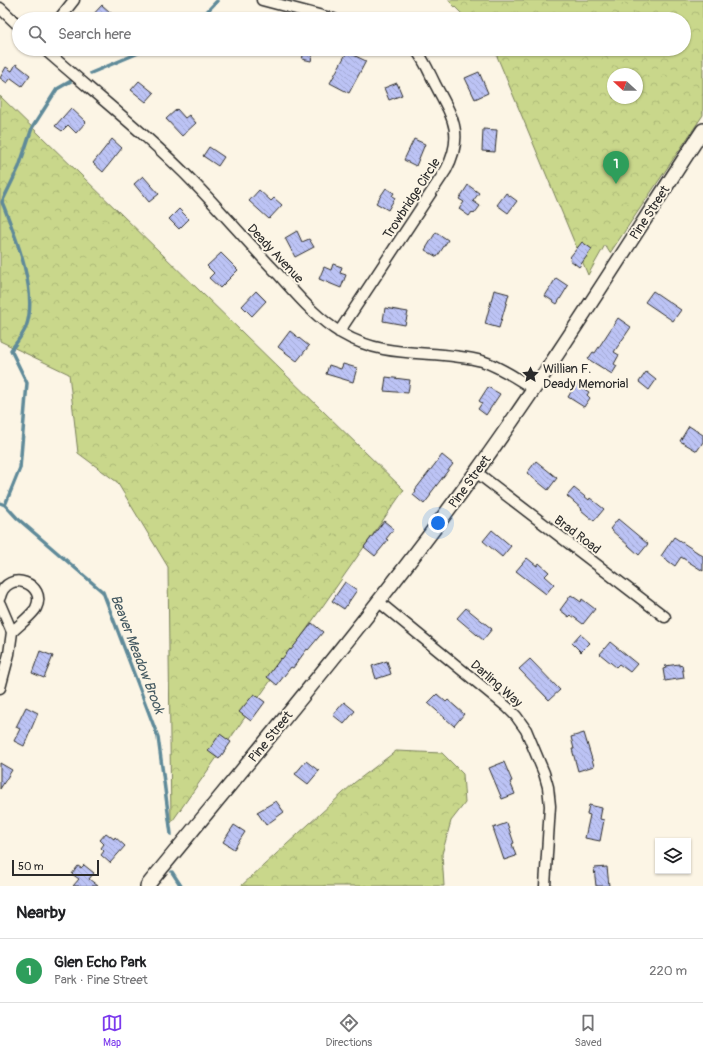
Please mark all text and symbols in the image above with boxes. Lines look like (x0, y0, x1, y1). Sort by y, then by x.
search box (12, 12, 691, 56)
icon: search (26, 23, 48, 45)
text: Search here (58, 25, 131, 44)
north arrow (607, 68, 643, 104)
pin: 1 (603, 151, 629, 184)
street label: Trowbridge Circle (380, 155, 444, 242)
street label: Pine Street (626, 182, 674, 243)
street label: Deady Avenue (244, 221, 307, 287)
place label: Willian F. Deady Memorial (543, 361, 629, 392)
place icon: Willian F. Deady Memorial (520, 365, 540, 385)
street label: Pine Street (445, 452, 495, 511)
street label: Brad Road (551, 512, 604, 557)
your location (428, 513, 448, 533)
water label: Beaver Meadow Brook (107, 592, 168, 717)
street label: Darling Way (467, 657, 526, 711)
street label: Pine Street (245, 707, 297, 765)
map controls (655, 838, 691, 874)
button: layers (655, 838, 691, 874)
scale bar (12, 858, 99, 877)
text: 50 m (18, 860, 44, 873)
text: Nearby (16, 902, 65, 923)
text: Glen Echo Park (54, 953, 146, 972)
text: 1 (26, 963, 32, 979)
text: 220 m (649, 963, 687, 979)
text: Park · Pine Street (54, 972, 148, 988)
tab: Map (101, 1012, 123, 1049)
tab: Directions (325, 1012, 372, 1049)
tab: Saved (575, 1012, 602, 1049)

